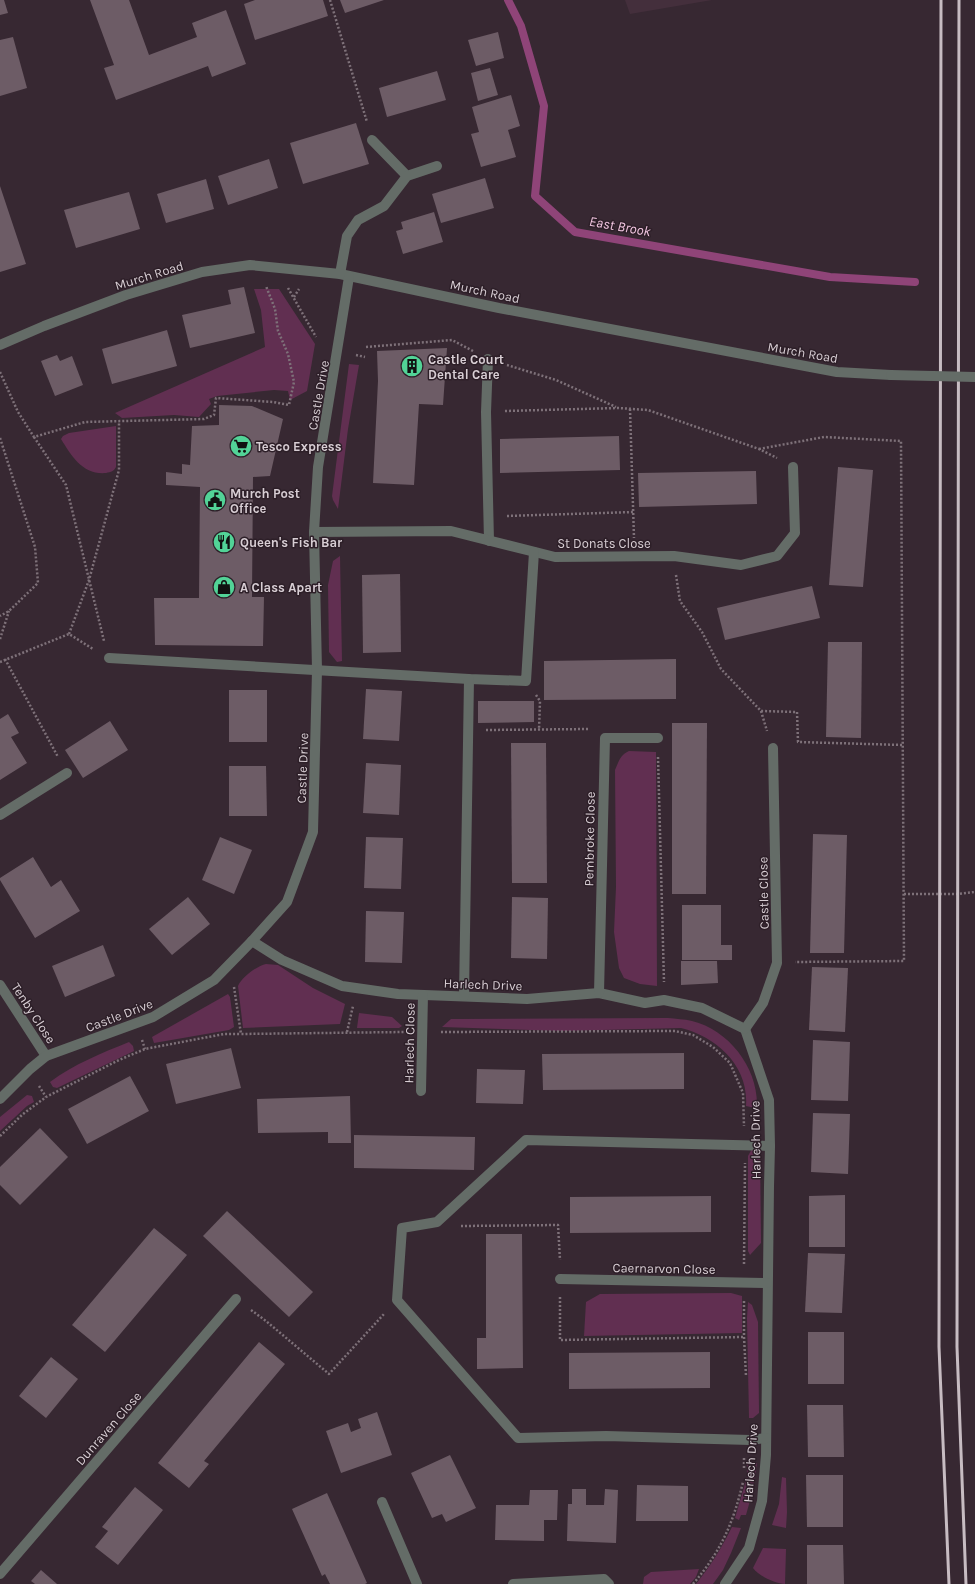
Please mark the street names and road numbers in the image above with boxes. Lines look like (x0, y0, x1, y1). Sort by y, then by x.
street label: Murch Road (113, 258, 185, 293)
street label: Murch Road (449, 277, 521, 306)
street label: Murch Road (767, 339, 839, 366)
street label: Castle Drive (305, 359, 332, 431)
street label: St Donats Close (557, 536, 651, 551)
street label: Castle Drive (294, 732, 311, 804)
street label: Pembroke Close (581, 791, 598, 887)
street label: Castle Close (755, 856, 772, 929)
street label: Harlech Drive (443, 976, 523, 993)
street label: Tenby Close (8, 980, 59, 1047)
street label: Castle Drive (84, 996, 155, 1035)
street label: Harlech Close (401, 1002, 418, 1084)
street label: Harlech Drive (747, 1100, 764, 1180)
street label: Caernarvon Close (612, 1260, 716, 1277)
street label: Dunraven Close (72, 1388, 145, 1468)
street label: Harlech Drive (740, 1423, 761, 1503)

